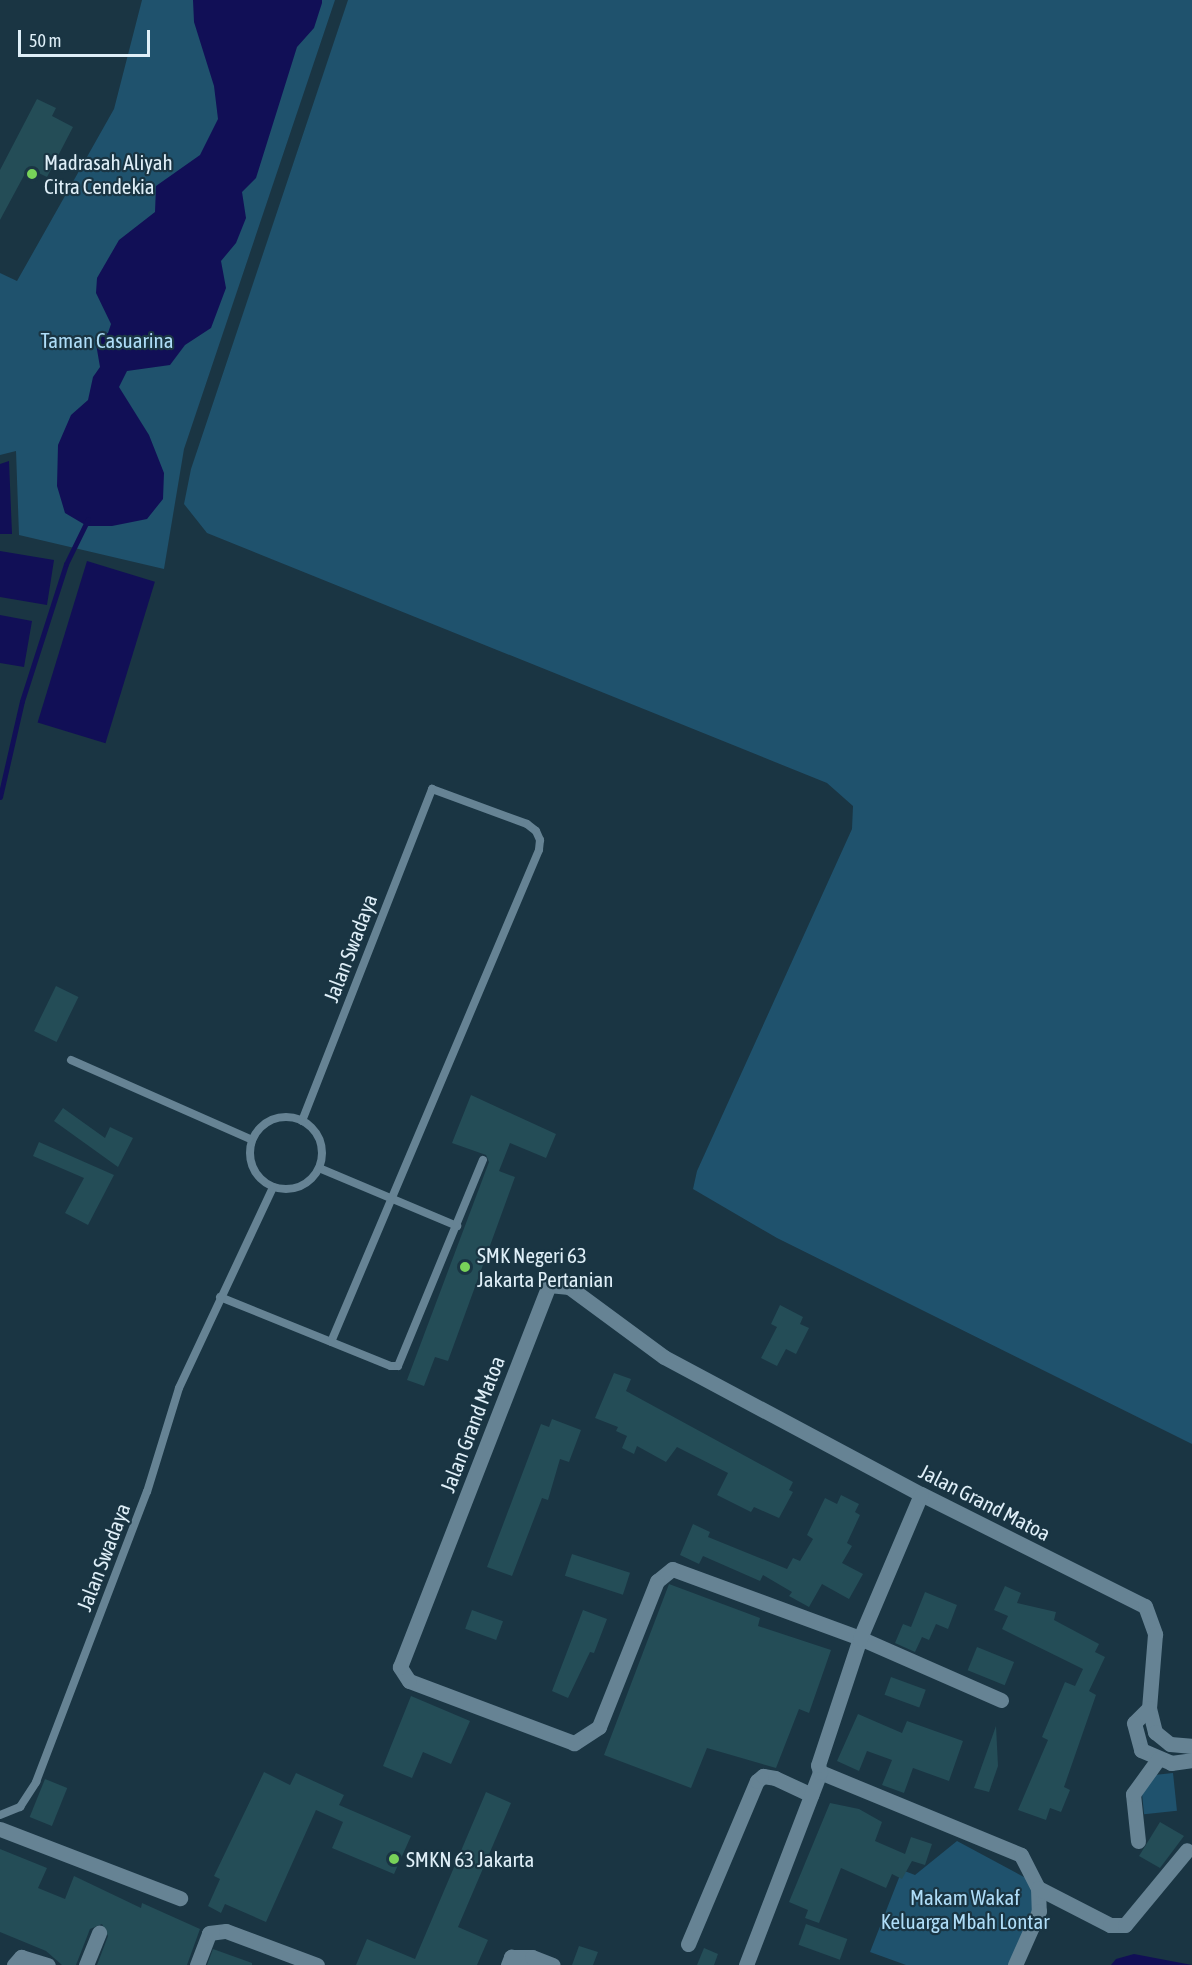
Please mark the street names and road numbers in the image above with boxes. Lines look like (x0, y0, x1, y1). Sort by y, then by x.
street label: Jalan Swadaya (318, 891, 382, 1005)
street label: Jalan Grand Matoa (434, 1352, 510, 1496)
street label: Jalan Grand Matoa (915, 1458, 1055, 1546)
street label: Jalan Swadaya (71, 1500, 135, 1614)

